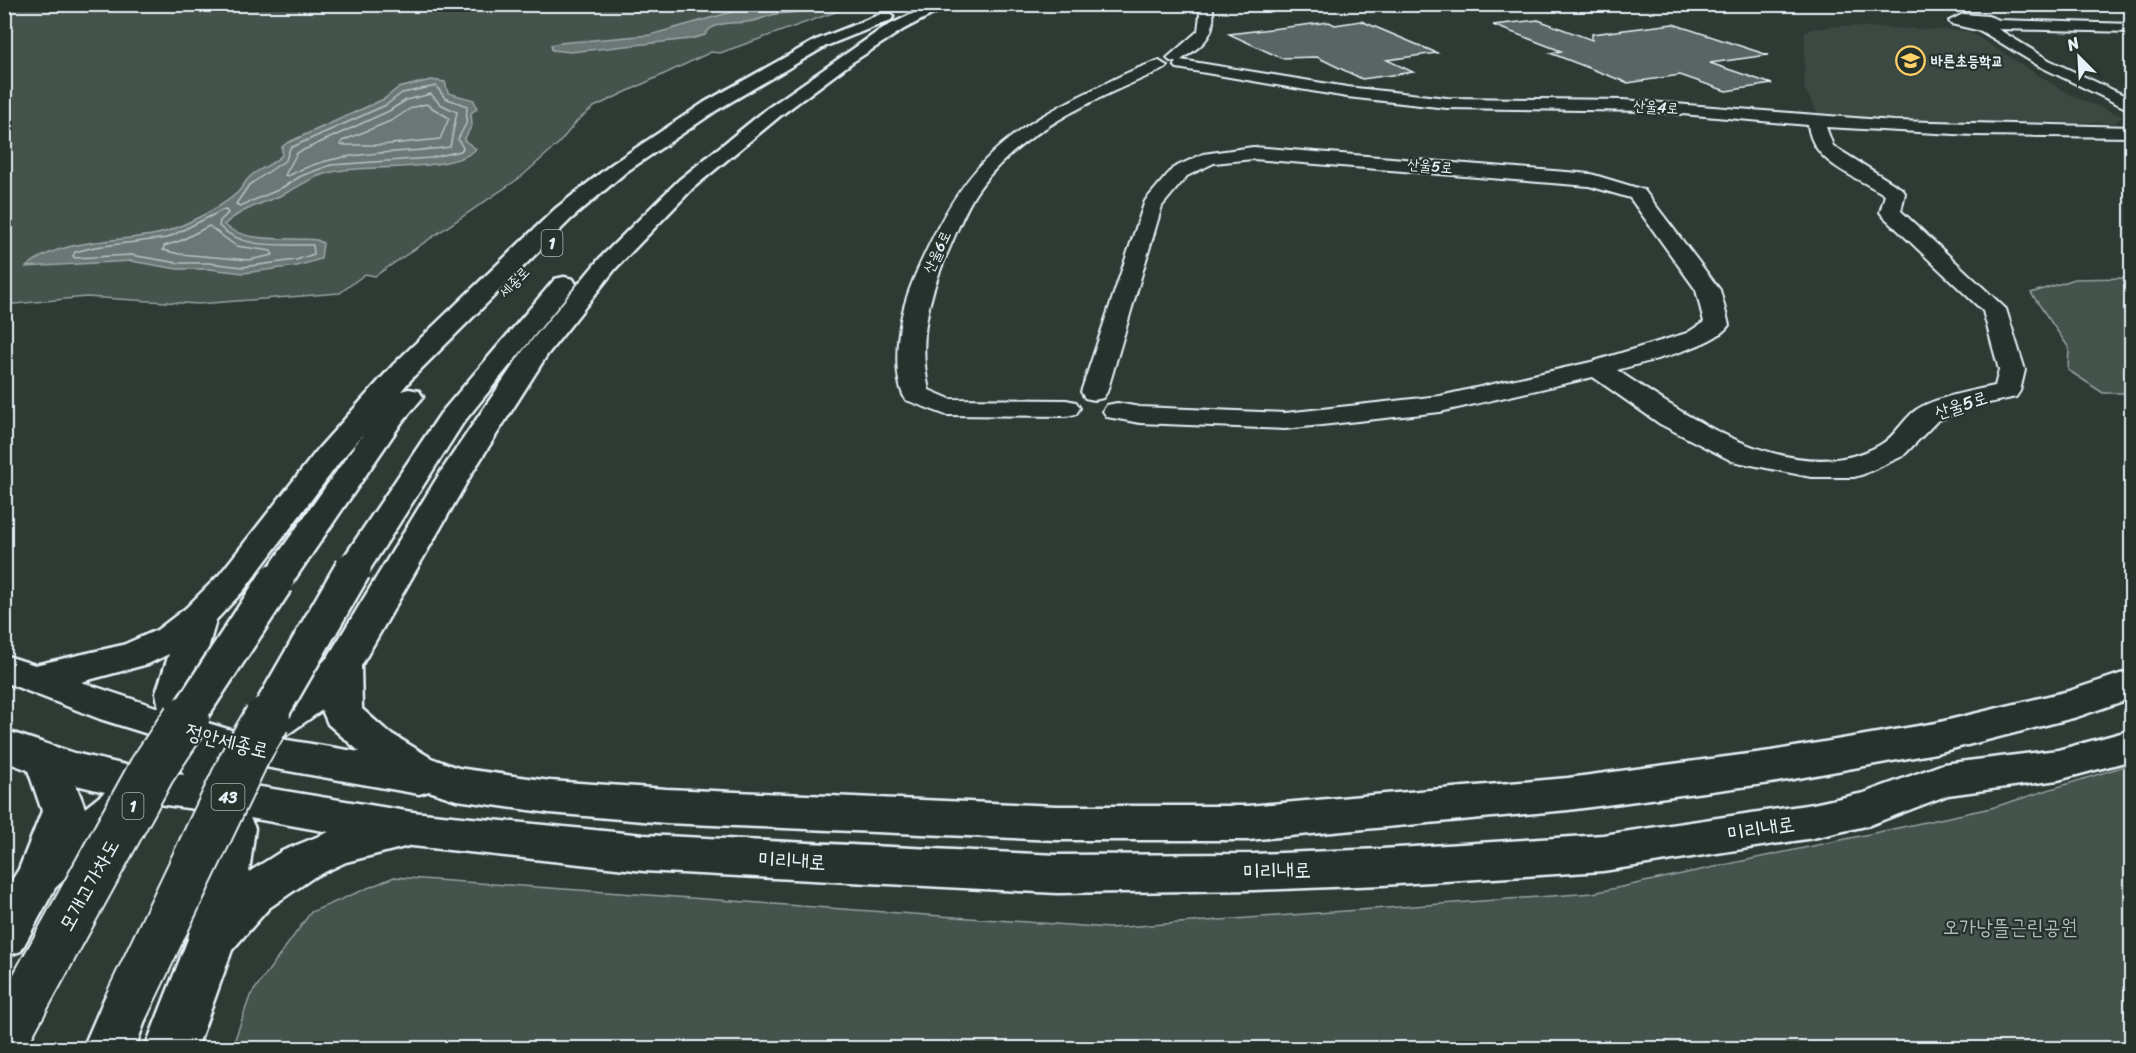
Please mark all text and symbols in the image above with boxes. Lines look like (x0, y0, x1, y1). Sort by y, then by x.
north arrow (2049, 27, 2109, 87)
text: N (2061, 28, 2085, 60)
school or university icon: 바른초등학교 (1894, 45, 1926, 77)
place label: 바른초등학교 (1930, 48, 2003, 74)
street label: 산울4로 (1632, 92, 1680, 122)
street label: 산울5로 (1406, 151, 1454, 181)
street label: 산울6로 (916, 226, 958, 278)
road number: 1 (542, 230, 562, 256)
street label: 세종로 (492, 260, 536, 304)
street label: 산울5로 (1930, 381, 1992, 429)
street label: 정안세종로 (181, 712, 273, 770)
road number: 43 (212, 784, 244, 810)
road number: 1 (122, 793, 144, 819)
street label: 미리내로 (1725, 805, 1797, 853)
street label: 모개고가차도 (48, 831, 130, 939)
street label: 미리내로 (757, 840, 827, 882)
street label: 미리내로 (1243, 851, 1311, 891)
park label: 오가낭뜰근린공원 (1942, 908, 2078, 946)

